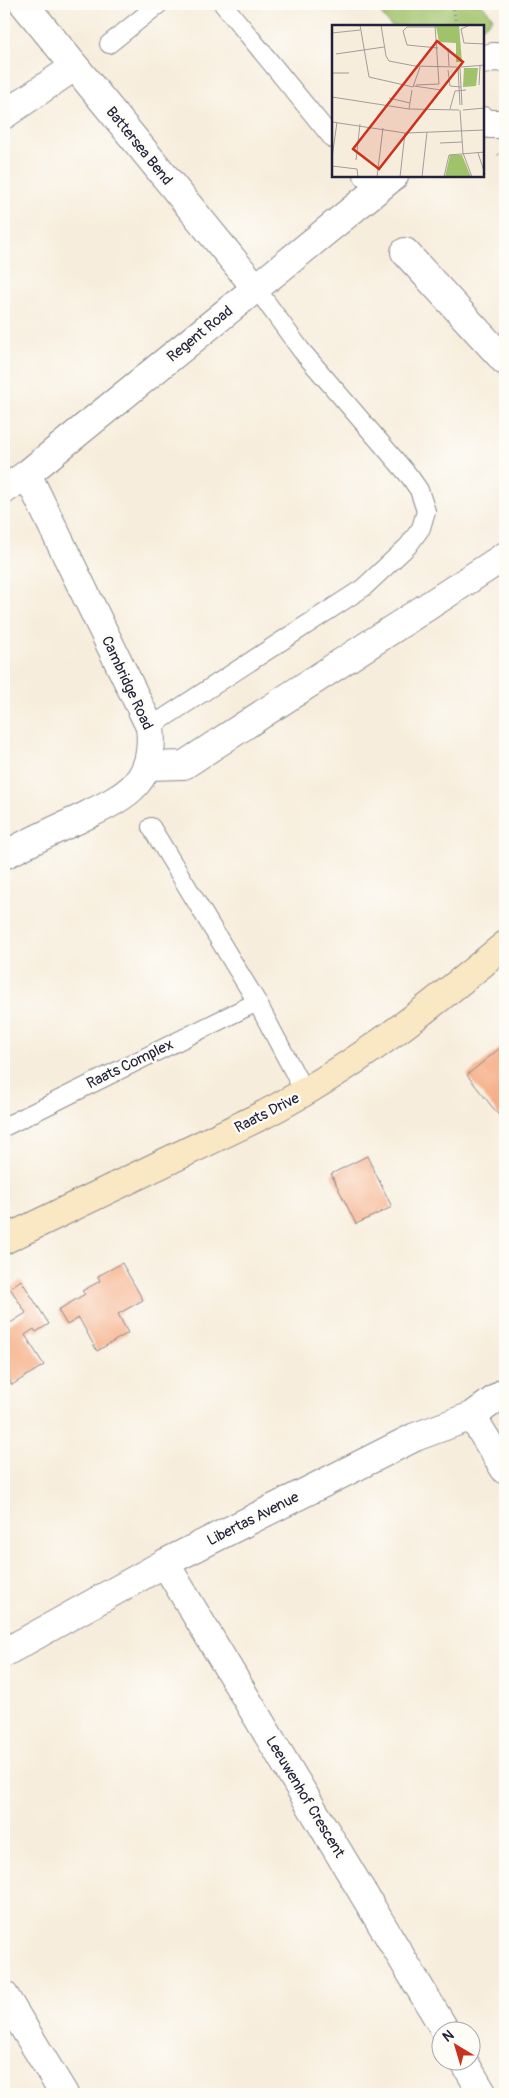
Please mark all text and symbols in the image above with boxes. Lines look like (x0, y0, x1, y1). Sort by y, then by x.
inset map (332, 25, 484, 178)
street label: Battersea Bend (102, 103, 176, 189)
street label: Regent Road (163, 302, 237, 366)
street label: Cambridge Road (97, 633, 157, 733)
street label: Raats Complex (84, 1035, 176, 1093)
street label: Raats Drive (231, 1088, 303, 1137)
street label: Libertas Avenue (204, 1487, 303, 1550)
street label: Leeuwenhof Crescent (261, 1733, 349, 1862)
north arrow (432, 2020, 482, 2070)
text: N (439, 2027, 457, 2046)

